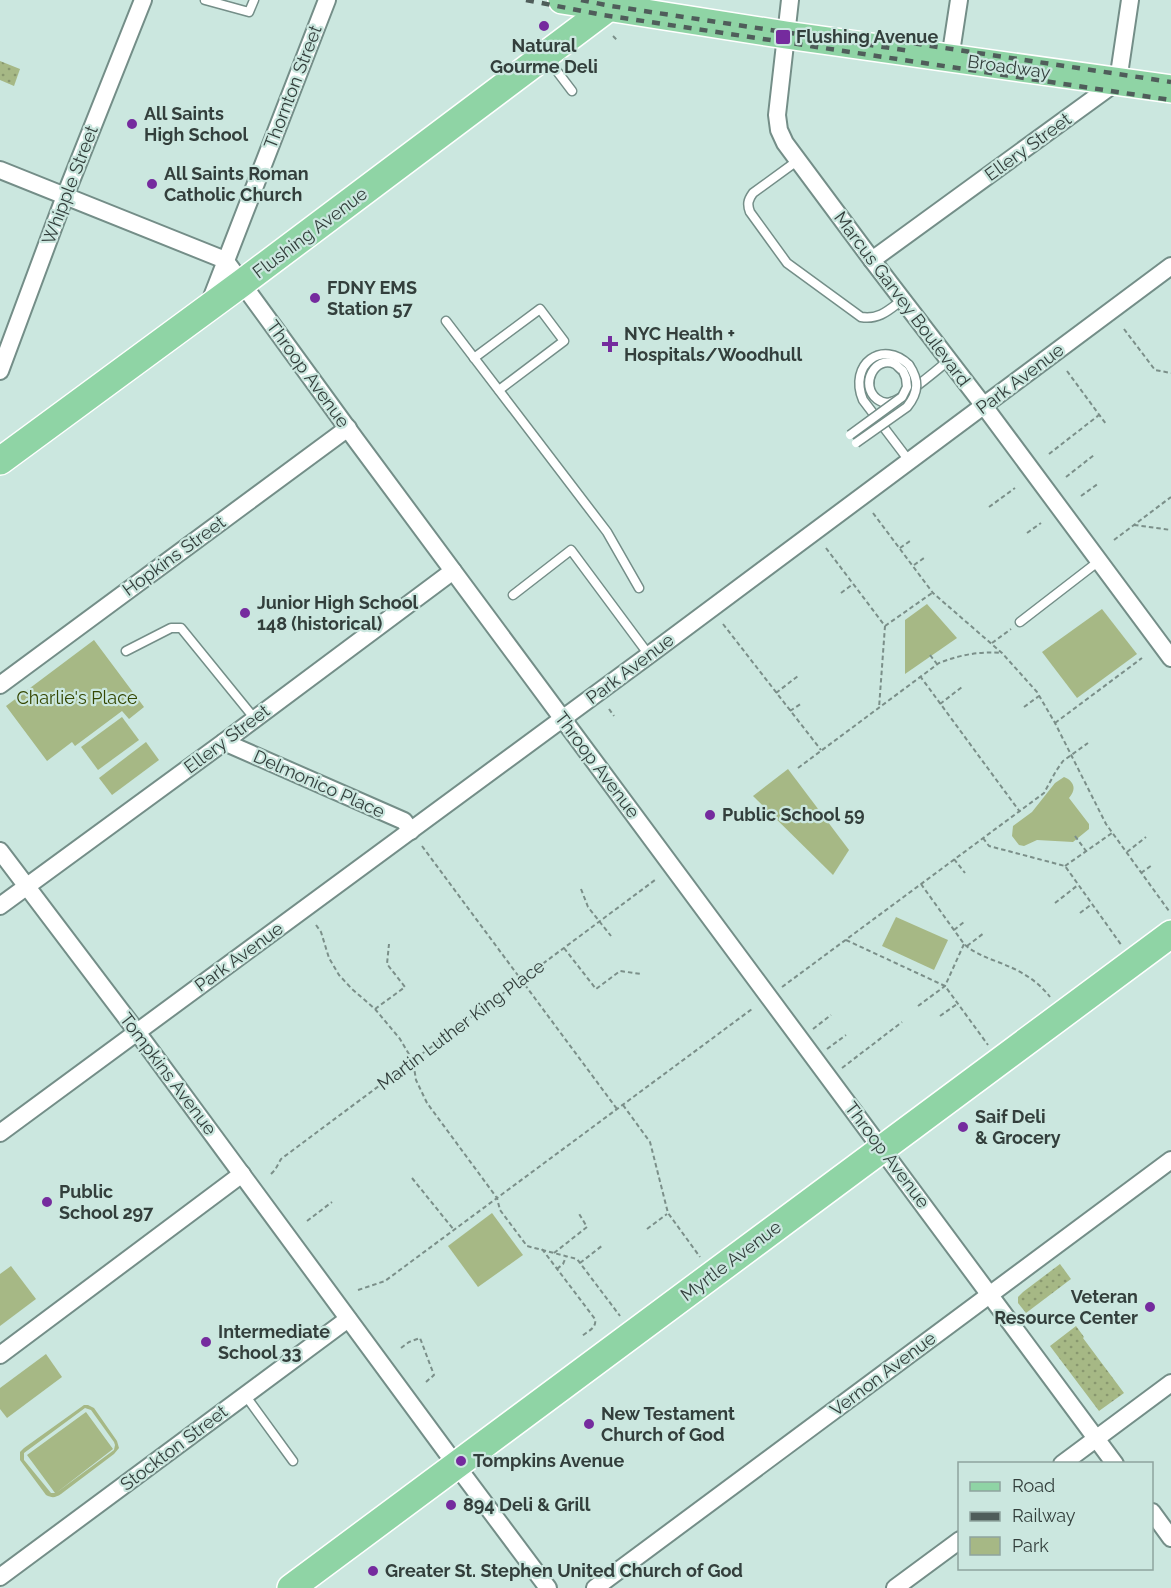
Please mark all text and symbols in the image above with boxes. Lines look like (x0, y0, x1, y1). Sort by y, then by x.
marker: Natural Gourme Deli (537, 19, 551, 33)
street label: Thornton Street (259, 22, 326, 151)
place label: Flushing Avenue (796, 26, 938, 47)
marker: Flushing Avenue (774, 28, 792, 46)
place label: Natural Gourme Deli (490, 35, 598, 77)
street label: Broadway (966, 50, 1052, 83)
place label: All Saints High School (144, 103, 248, 145)
street label: Ellery Street (981, 108, 1075, 185)
marker: All Saints High School (125, 117, 139, 131)
street label: Whipple Street (37, 123, 102, 247)
place label: All Saints Roman Catholic Church (164, 163, 309, 205)
marker: All Saints Roman Catholic Church (145, 177, 159, 191)
street label: Flushing Avenue (248, 182, 372, 283)
street label: Marcus Garvey Boulevard (830, 207, 975, 390)
place label: FDNY EMS Station 57 (327, 277, 417, 319)
marker: FDNY EMS Station 57 (308, 291, 322, 305)
street label: Throop Avenue (263, 316, 355, 432)
place label: NYC Health + Hospitals/Woodhull (624, 323, 802, 365)
marker: NYC Health + Hospitals/Woodhull (601, 335, 619, 353)
street label: Park Avenue (972, 339, 1068, 418)
street label: Hopkins Street (118, 511, 229, 600)
place label: Junior High School 148 (historical) (257, 592, 419, 634)
marker: Junior High School 148 (historical) (238, 606, 252, 620)
street label: Park Avenue (582, 629, 678, 708)
park label: Charlie's Place (16, 687, 138, 708)
street label: Ellery Street (180, 700, 274, 778)
street label: Throop Avenue (551, 708, 644, 822)
street label: Delmonico Place (250, 745, 388, 822)
place label: Public School 59 (722, 804, 865, 825)
marker: Public School 59 (703, 808, 717, 822)
street label: Park Avenue (190, 917, 287, 996)
street label: Martin Luther King Place (373, 955, 549, 1094)
street label: Tompkins Avenue (116, 1009, 221, 1139)
street label: Throop Avenue (841, 1098, 934, 1212)
place label: Saif Deli & Grocery (975, 1106, 1061, 1148)
marker: Saif Deli & Grocery (956, 1120, 970, 1134)
place label: Public School 297 (59, 1181, 154, 1223)
marker: Public School 297 (40, 1195, 54, 1209)
street label: Myrtle Avenue (676, 1216, 786, 1305)
place label: Veteran Resource Center (994, 1286, 1138, 1328)
marker: Veteran Resource Center (1143, 1300, 1157, 1314)
place label: Intermediate School 33 (218, 1321, 330, 1363)
street label: Vernon Avenue (826, 1327, 940, 1420)
marker: Intermediate School 33 (199, 1335, 213, 1349)
street label: Stockton Street (116, 1401, 231, 1495)
place label: New Testament Church of God (601, 1403, 735, 1445)
marker: New Testament Church of God (582, 1417, 596, 1431)
place label: Tompkins Avenue (473, 1450, 624, 1471)
marker: Tompkins Avenue (454, 1454, 468, 1468)
legend (958, 1462, 1153, 1570)
text: Road (1012, 1475, 1055, 1496)
place label: 894 Deli & Grill (463, 1494, 591, 1515)
marker: 894 Deli & Grill (444, 1498, 458, 1512)
text: Railway (1012, 1505, 1076, 1526)
text: Park (1012, 1535, 1049, 1556)
place label: Greater St. Stephen United Church of God (385, 1560, 743, 1581)
marker: Greater St. Stephen United Church of God (366, 1564, 380, 1578)

